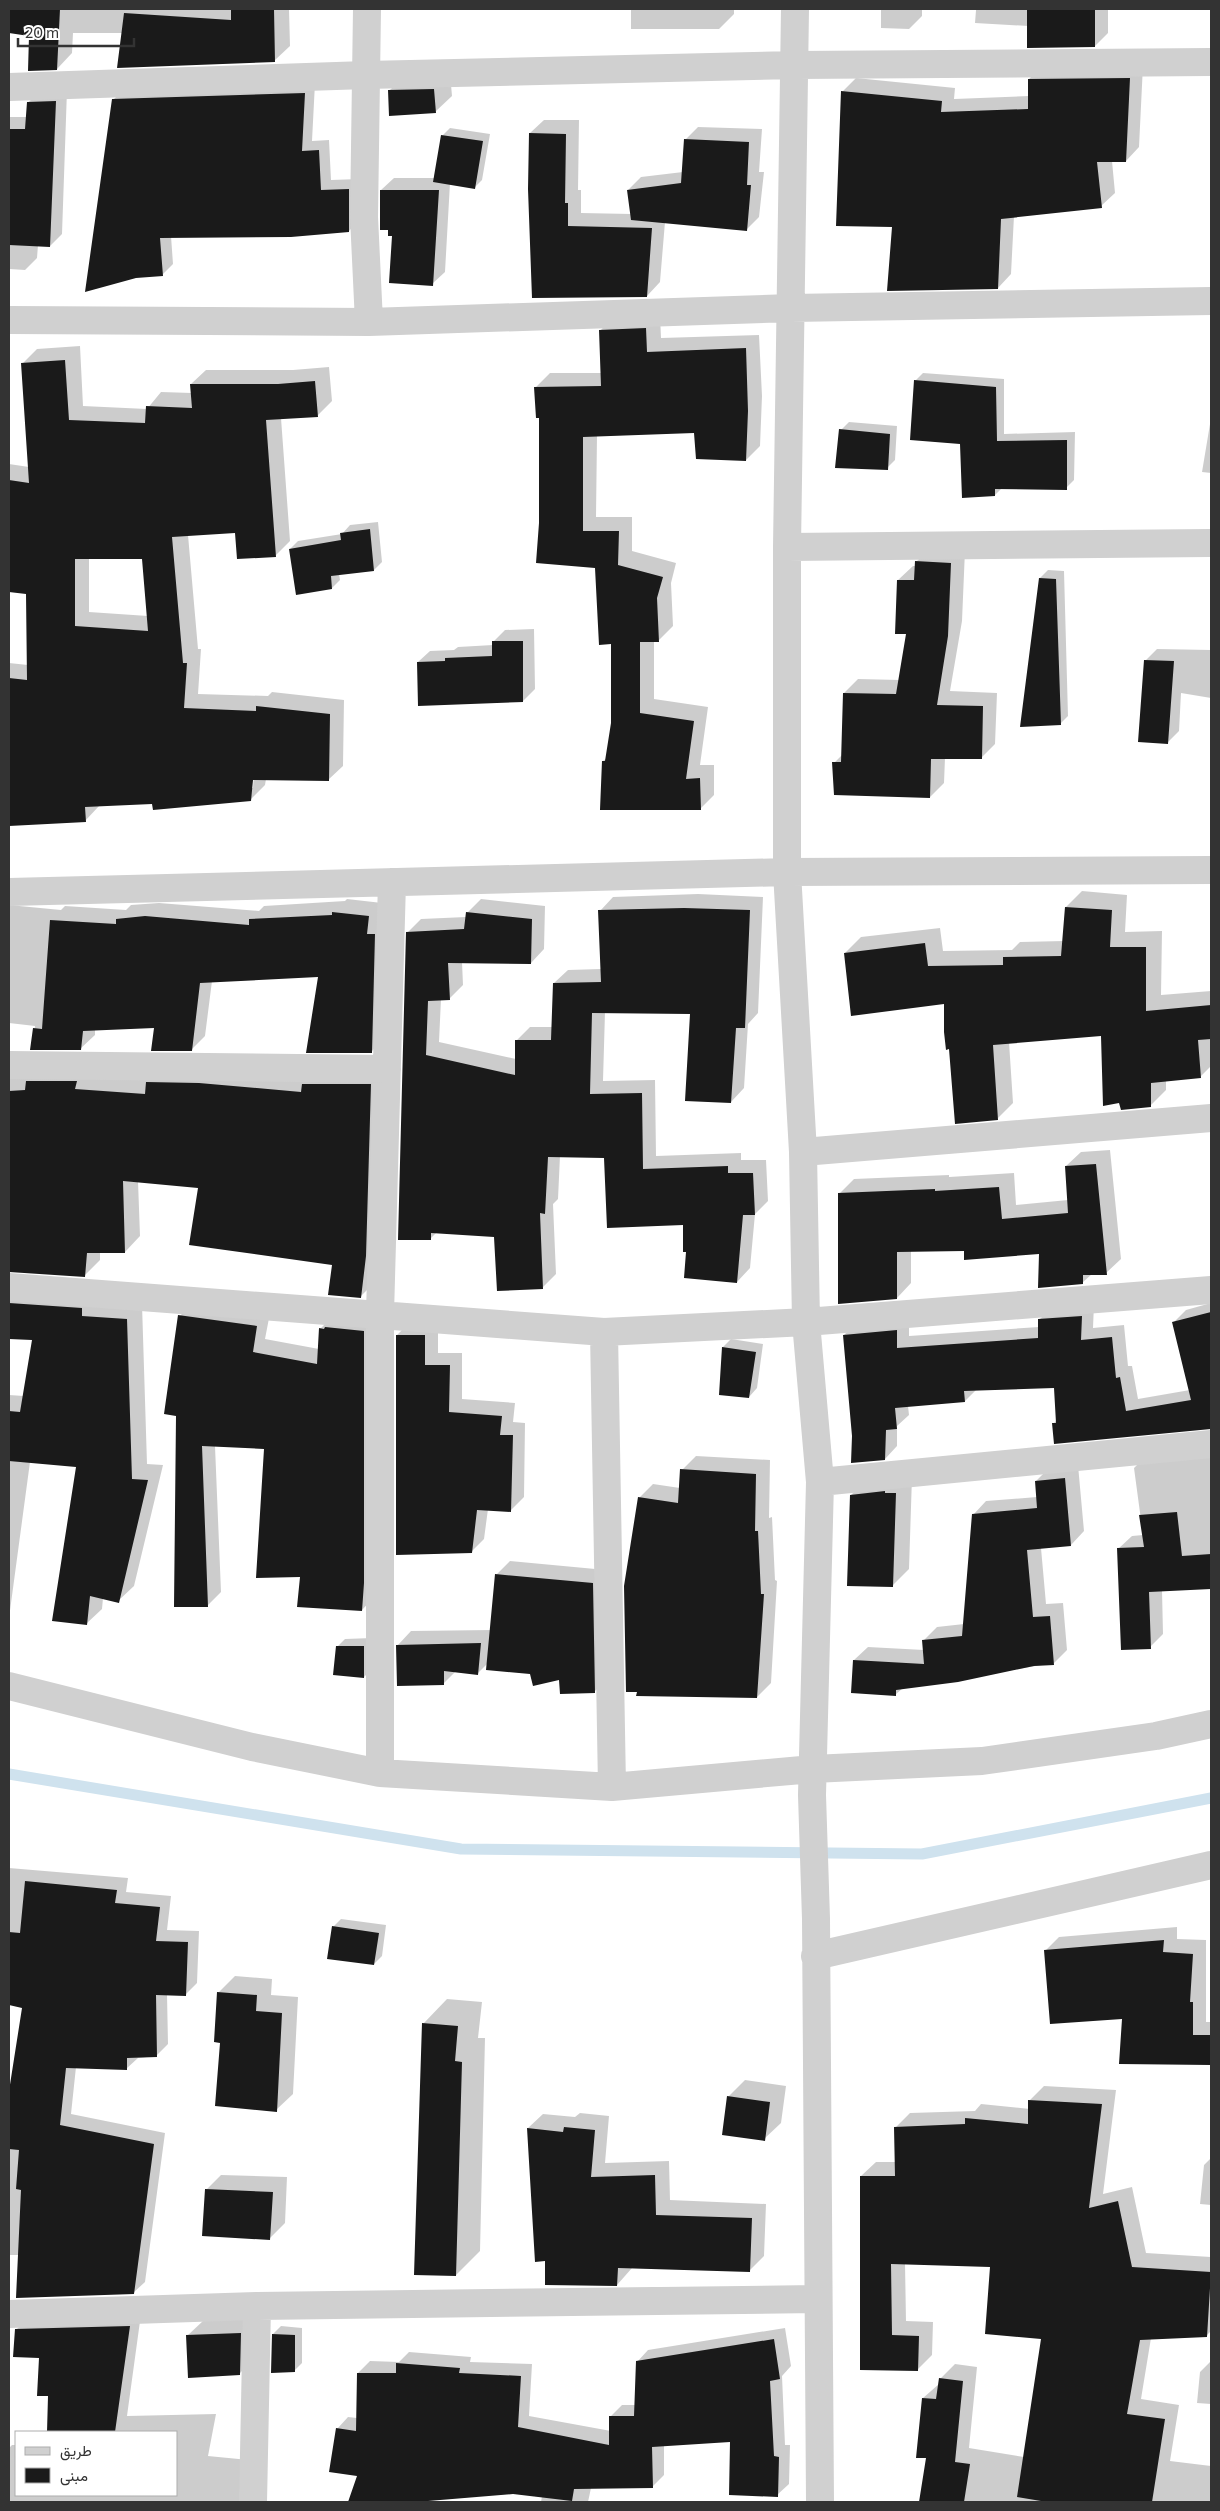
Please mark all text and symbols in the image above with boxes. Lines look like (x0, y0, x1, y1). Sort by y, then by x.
scale bar (18, 15, 134, 47)
text: 20 m (25, 23, 59, 41)
legend (15, 2431, 178, 2496)
text: طريق (60, 2441, 92, 2461)
text: مبنى (60, 2466, 88, 2486)

